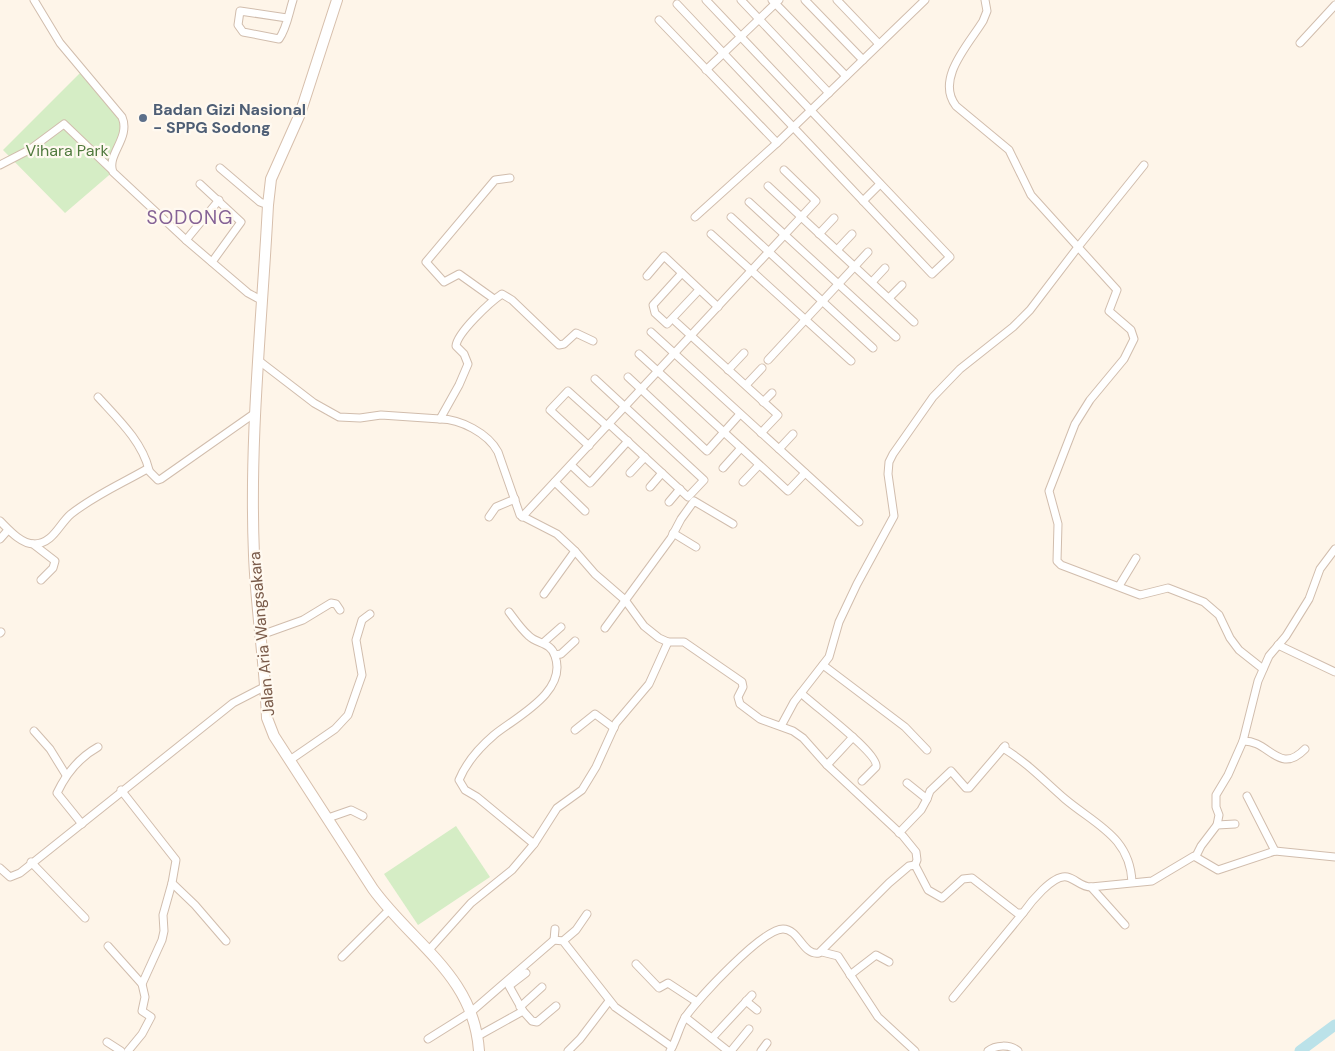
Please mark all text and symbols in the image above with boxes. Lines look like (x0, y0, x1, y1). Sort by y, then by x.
place label: Badan Gizi Nasional - SPPG Sodong (153, 99, 306, 138)
marker: Badan Gizi Nasional - SPPG Sodong (137, 112, 149, 124)
park label: Vihara Park (26, 140, 108, 161)
district label: SODONG (146, 205, 234, 230)
street label: Jalan Aria Wangsakara (244, 551, 279, 717)

